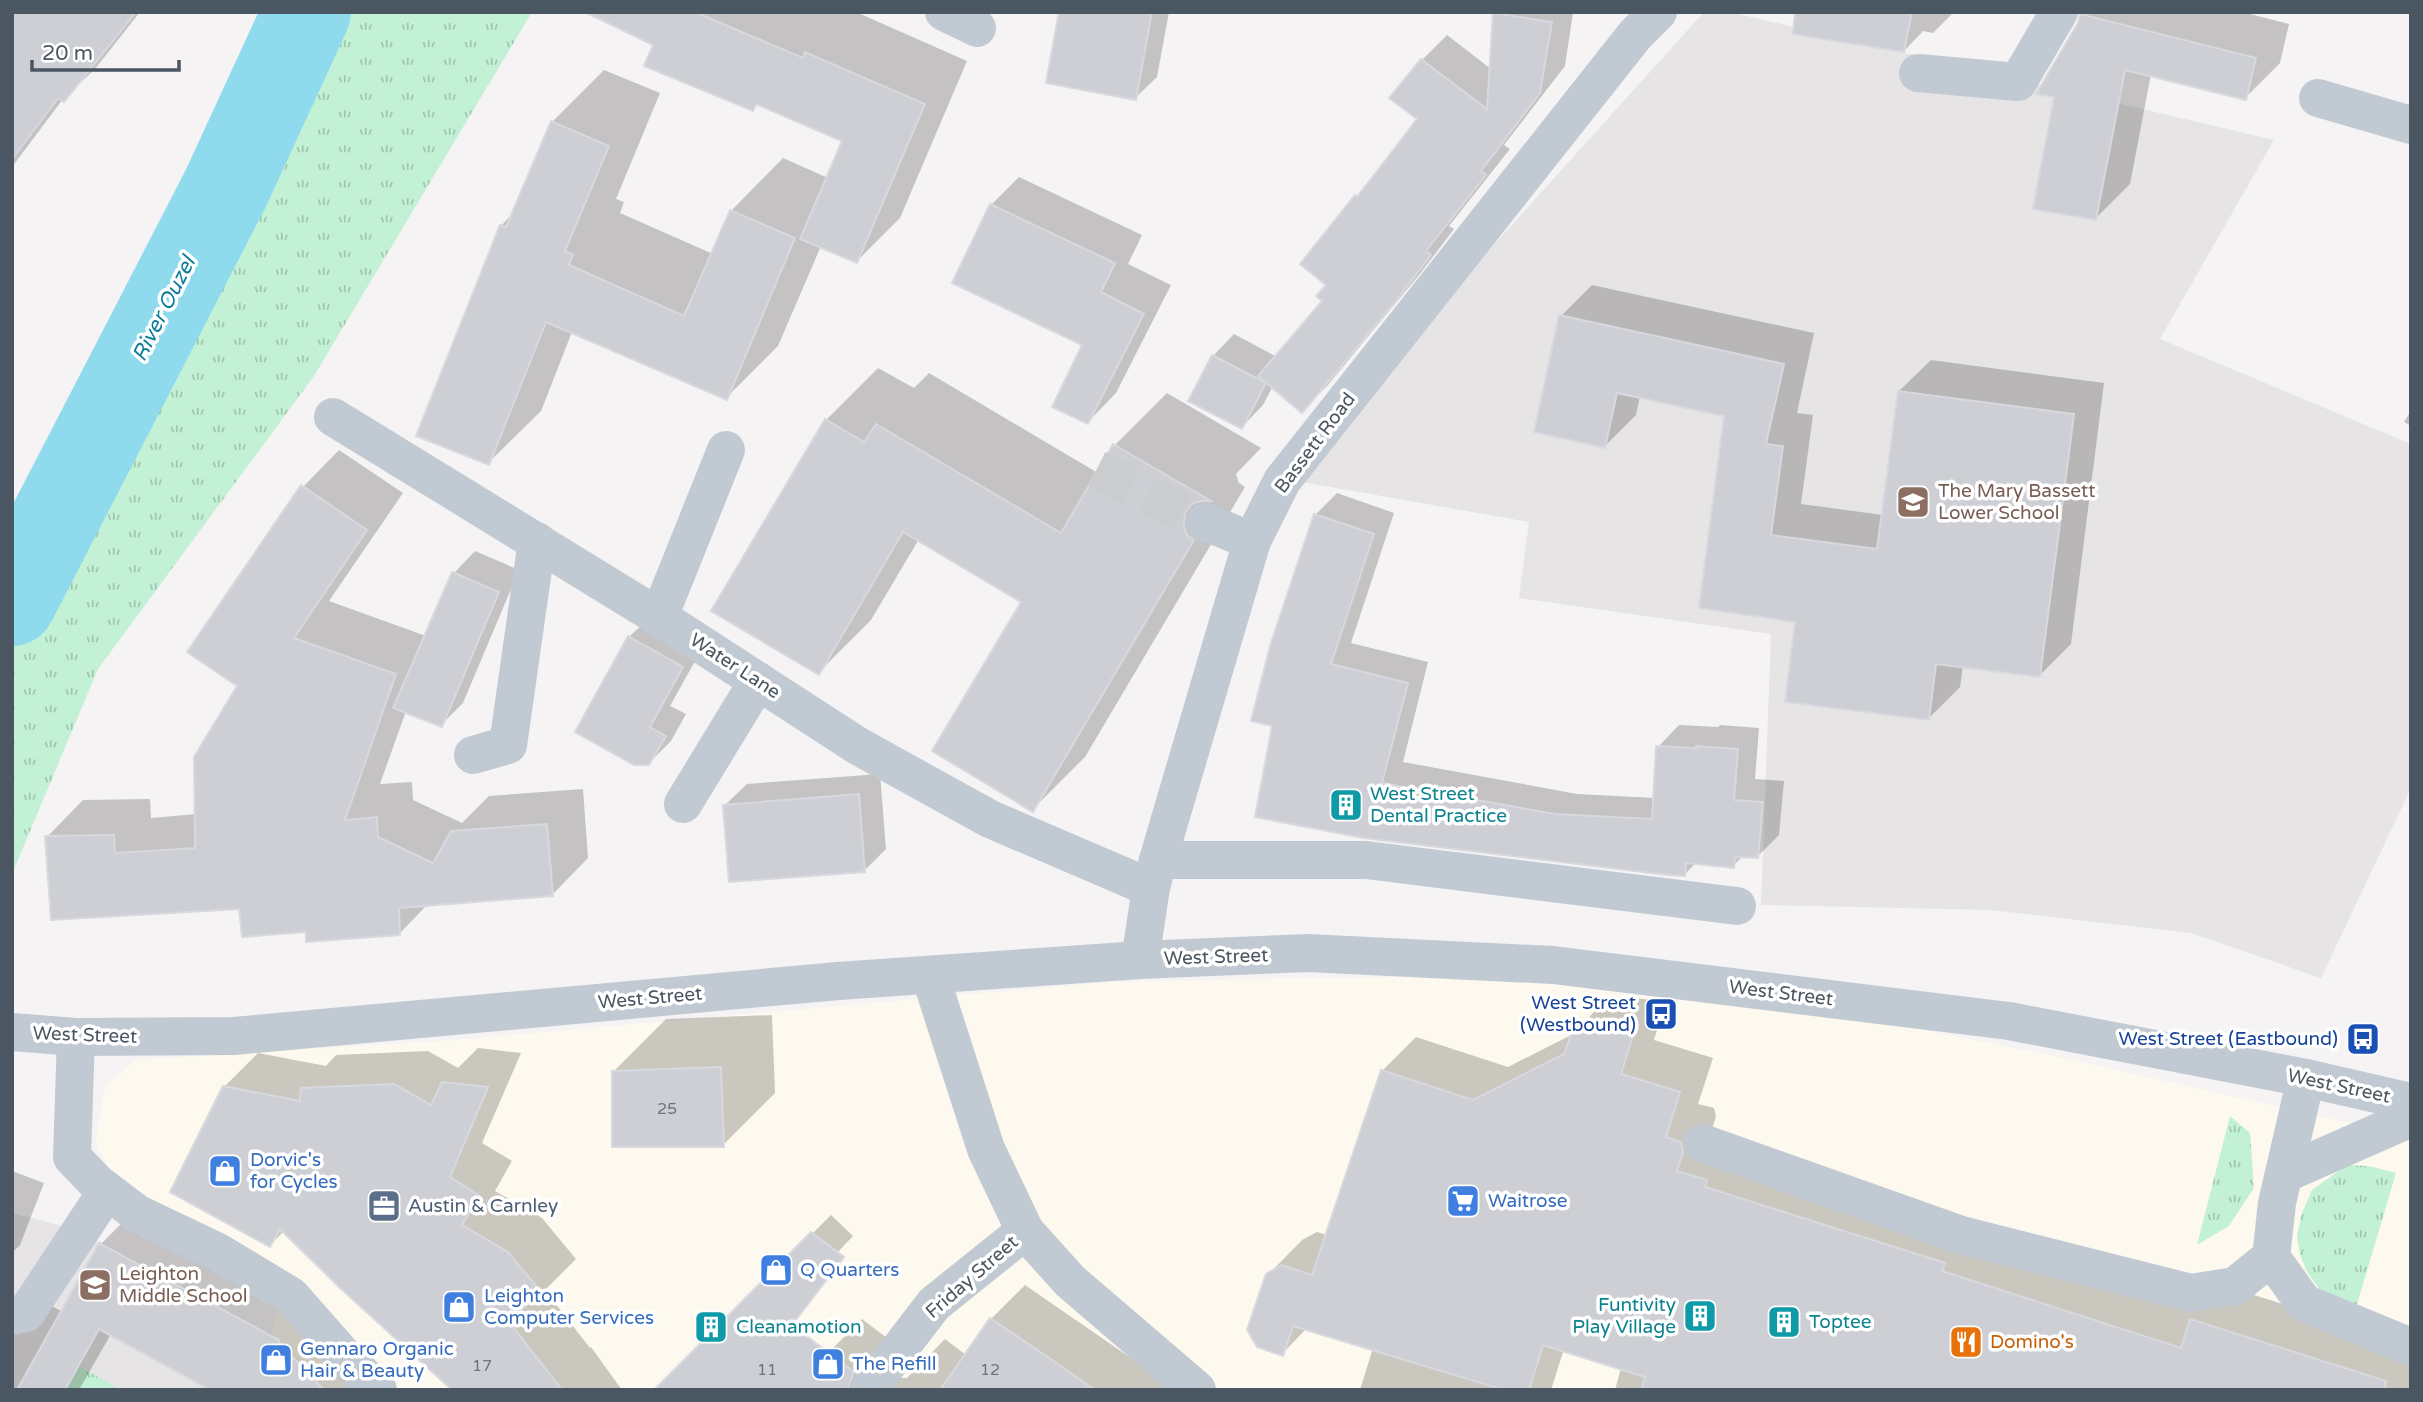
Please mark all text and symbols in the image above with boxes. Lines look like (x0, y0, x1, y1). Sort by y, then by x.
scale bar (32, 28, 178, 72)
text: 20 m (42, 41, 93, 66)
water label: River Ouzel (127, 250, 202, 365)
street label: Bassett Road (1270, 388, 1360, 498)
place label: The Mary Bassett Lower School (1938, 480, 2096, 524)
school or university icon: The Mary Bassett Lower School (1894, 483, 1932, 521)
street label: Water Lane (686, 629, 784, 703)
place label: West Street Dental Practice (1370, 783, 1507, 827)
building icon: West Street Dental Practice (1327, 786, 1365, 824)
street label: West Street (1163, 944, 1269, 970)
street label: West Street (1728, 976, 1834, 1010)
street label: West Street (597, 982, 703, 1014)
place label: West Street (Westbound) (1520, 992, 1636, 1036)
bus stop icon: West Street (Westbound) (1642, 995, 1680, 1033)
bus stop icon: West Street (Eastbound) (2344, 1020, 2382, 1058)
street label: West Street (32, 1022, 138, 1048)
place label: West Street (Eastbound) (2119, 1028, 2338, 1050)
street label: West Street (2286, 1064, 2392, 1108)
house number: 25 (657, 1099, 677, 1119)
place label: Dorvic's for Cycles (250, 1149, 338, 1193)
shop icon: Dorvic's for Cycles (206, 1152, 244, 1190)
supermarket icon: Waitrose (1444, 1182, 1482, 1220)
office icon: Austin & Carnley (365, 1187, 403, 1225)
place label: Waitrose (1488, 1190, 1568, 1212)
place label: Austin & Carnley (408, 1195, 558, 1217)
street label: Friday Street (921, 1231, 1023, 1323)
shop icon: Q Quarters (757, 1251, 795, 1289)
place label: Q Quarters (800, 1259, 899, 1281)
place label: Leighton Middle School (119, 1263, 248, 1307)
school or university icon: Leighton Middle School (76, 1266, 114, 1304)
place label: Leighton Computer Services (484, 1285, 654, 1329)
shop icon: Leighton Computer Services (440, 1288, 478, 1326)
place label: Funtivity Play Village (1572, 1294, 1676, 1338)
building icon: Funtivity Play Village (1681, 1297, 1719, 1335)
building icon: Toptee (1765, 1303, 1803, 1341)
building icon: Cleanamotion (692, 1308, 730, 1346)
place label: Toptee (1809, 1311, 1871, 1333)
place label: Cleanamotion (736, 1316, 862, 1338)
restaurant icon: Domino's (1947, 1323, 1985, 1361)
place label: Domino's (1990, 1331, 2074, 1353)
place label: Gennaro Organic Hair & Beauty (300, 1338, 454, 1382)
shop icon: Gennaro Organic Hair & Beauty (257, 1341, 295, 1379)
shop icon: The Refill (809, 1345, 847, 1383)
place label: The Refill (852, 1353, 937, 1375)
house number: 17 (472, 1356, 492, 1376)
house number: 11 (757, 1360, 777, 1380)
house number: 12 (980, 1360, 1000, 1380)

